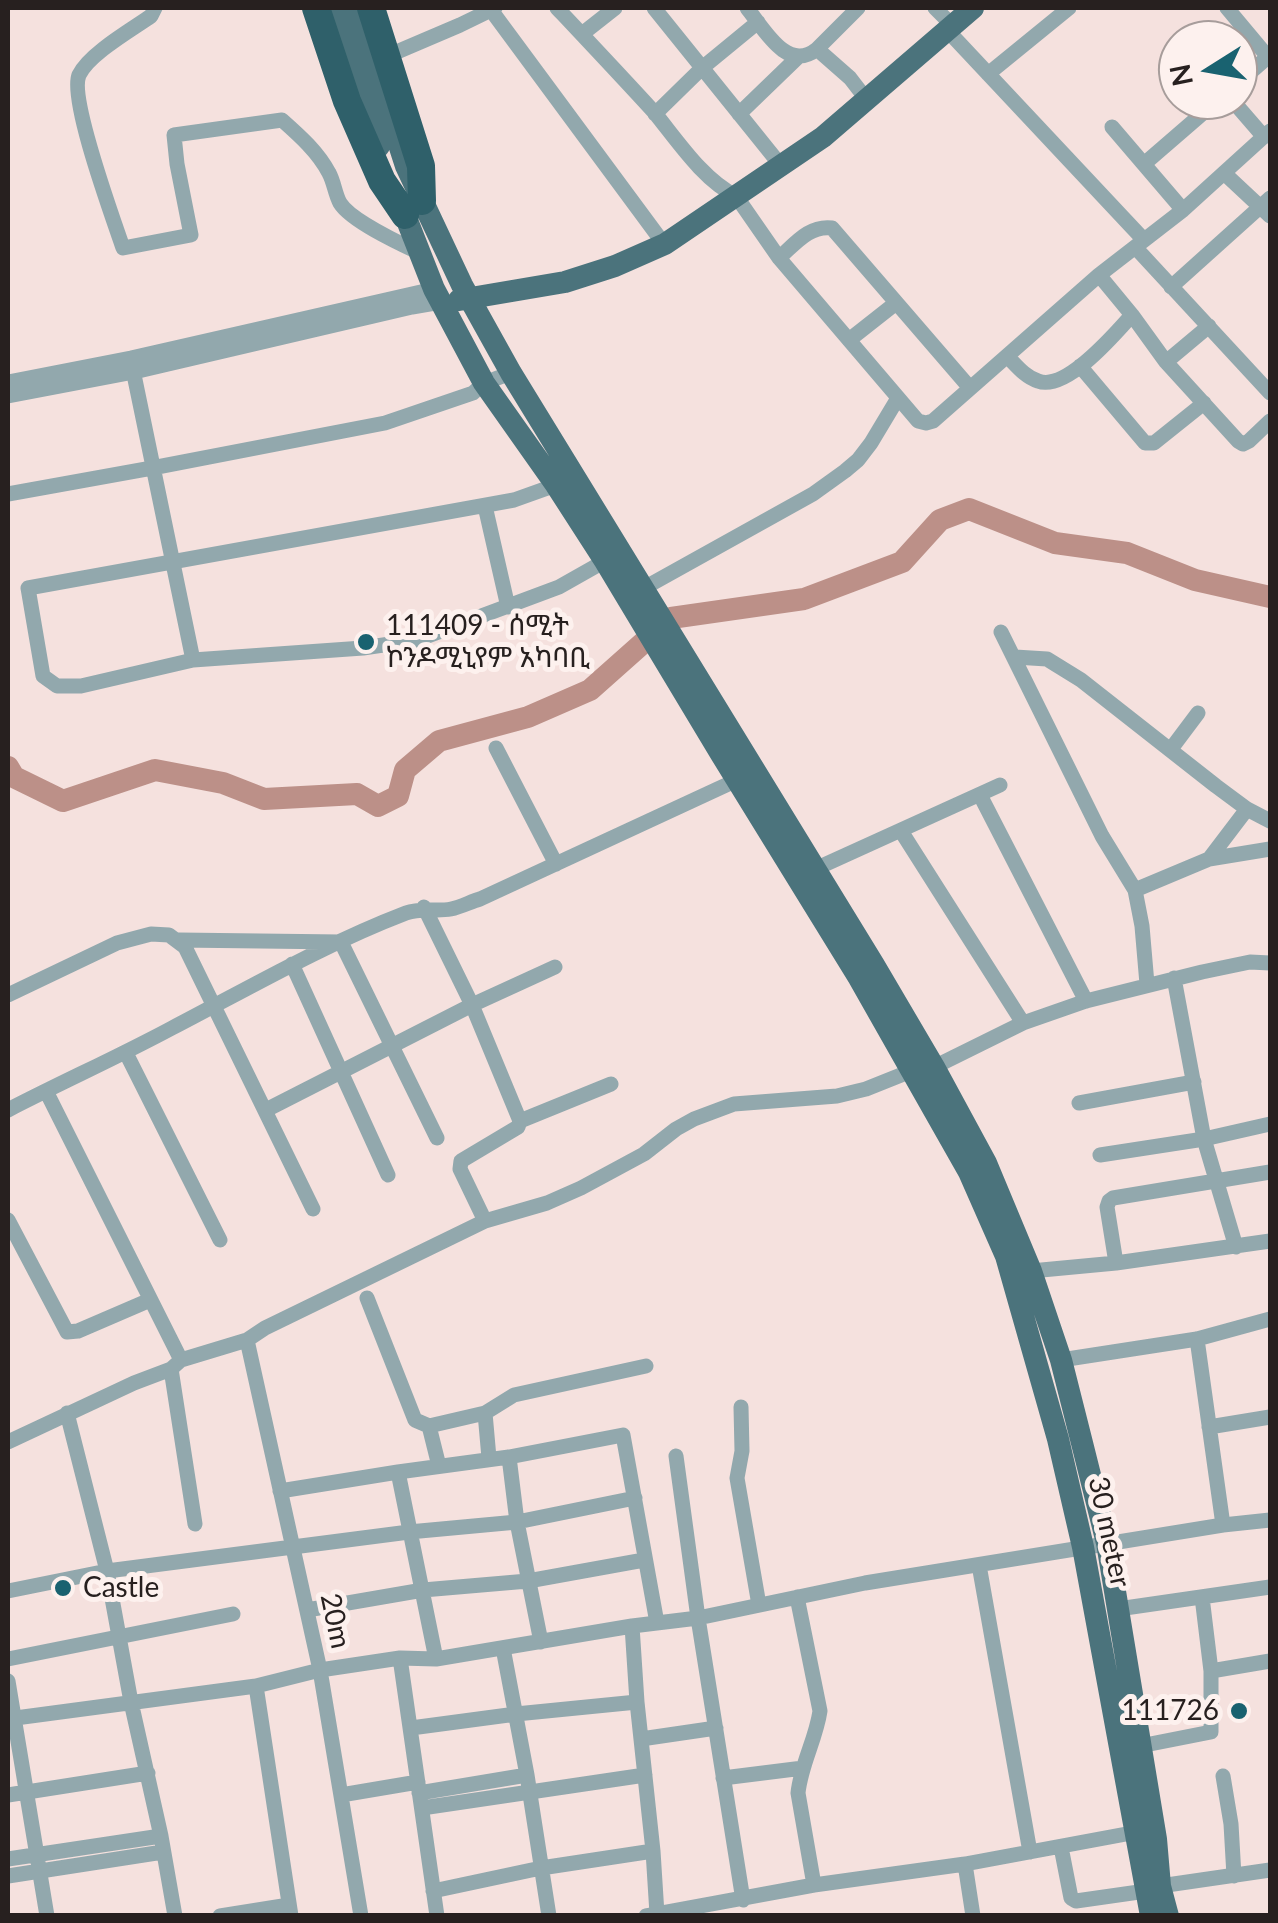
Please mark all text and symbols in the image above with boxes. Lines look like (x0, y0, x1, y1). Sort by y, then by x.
north arrow (1158, 20, 1258, 120)
text: N (1162, 62, 1199, 89)
place label: 111409 - ሰሚት ኮንዶሚኒየም አካባቢ (386, 609, 590, 675)
marker: 111409 - ሰሚት ኮንዶሚኒየም አካባቢ (355, 631, 377, 653)
street label: 30 meter (1081, 1474, 1137, 1590)
place label: Castle (83, 1571, 159, 1605)
marker: Castle (52, 1577, 74, 1599)
street label: 20m (313, 1590, 357, 1652)
place label: 111726 (1122, 1694, 1219, 1728)
marker: 111726 (1228, 1700, 1250, 1722)

